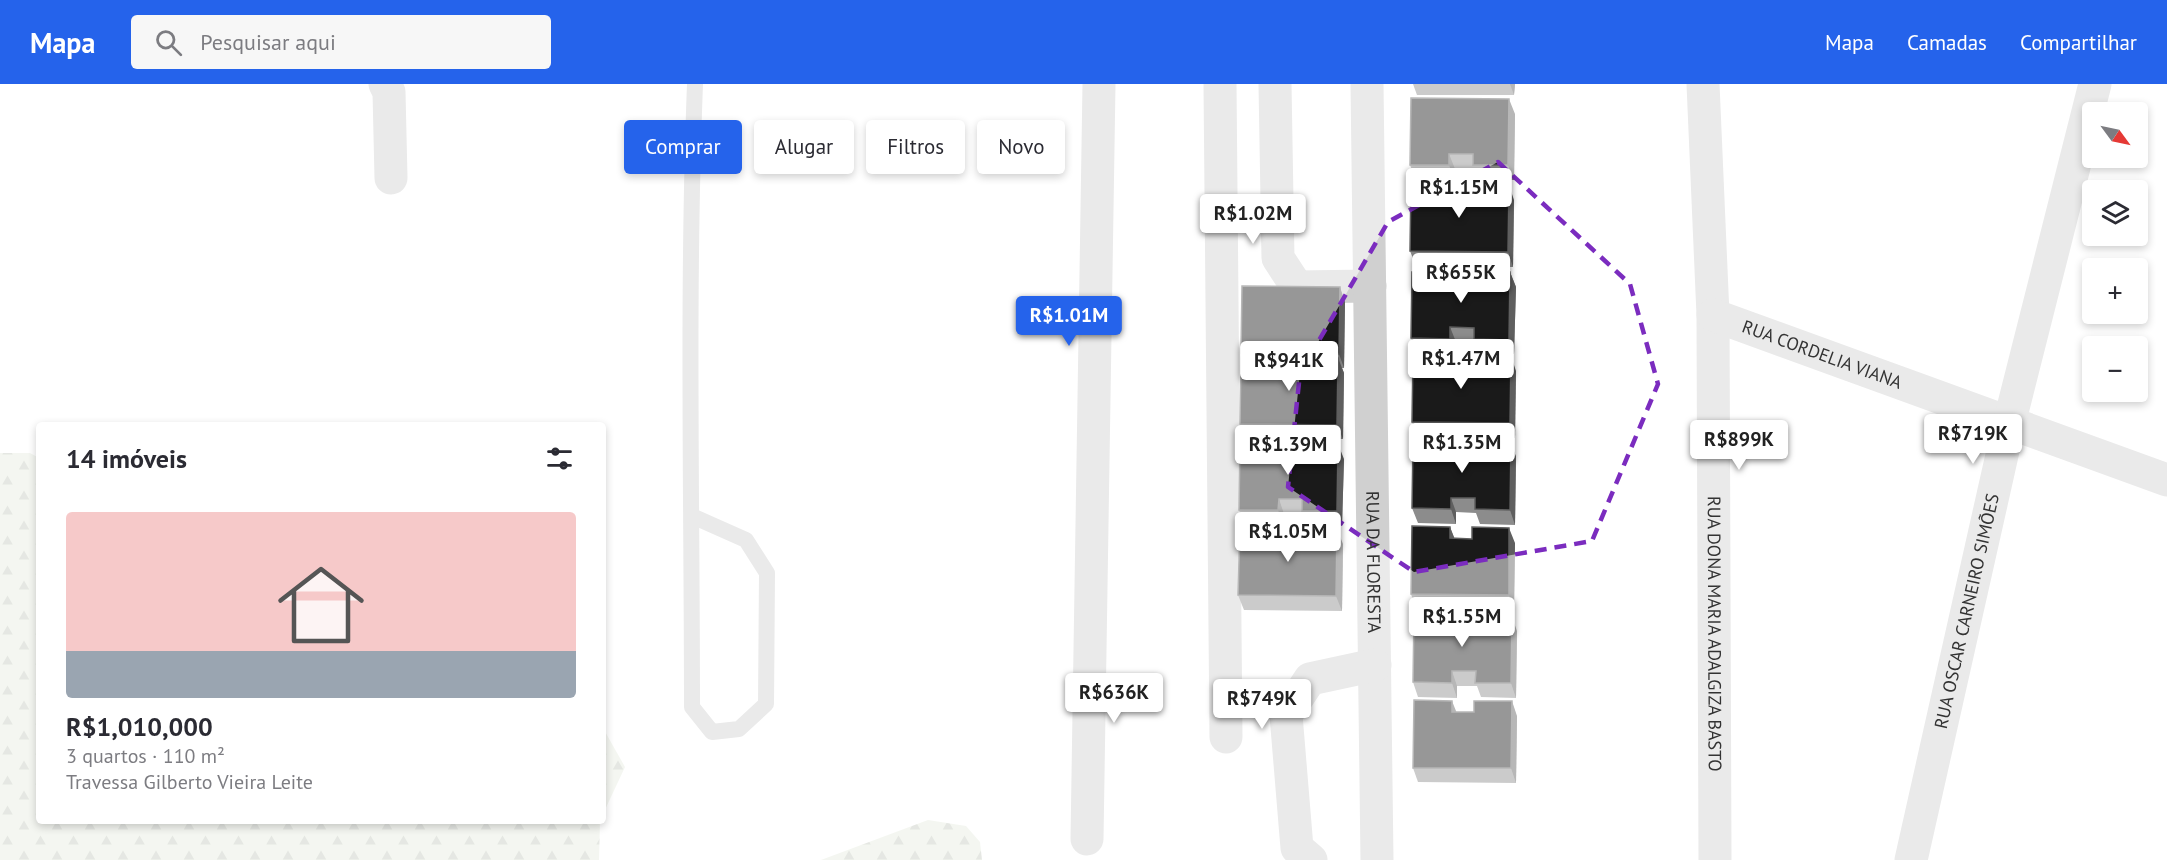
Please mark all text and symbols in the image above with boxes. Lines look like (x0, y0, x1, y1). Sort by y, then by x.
search box (131, 15, 551, 69)
text: Mapa (30, 24, 95, 61)
icon: search (152, 26, 185, 59)
text: Pesquisar aqui (200, 28, 336, 56)
text: Mapa (1825, 29, 1874, 56)
text: Camadas (1907, 29, 1987, 56)
text: Compartilhar (2020, 29, 2137, 56)
north arrow (2082, 102, 2148, 168)
map controls (2082, 102, 2148, 402)
chip: Comprar (624, 120, 742, 174)
chip: Alugar (754, 120, 854, 174)
chip: Filtros (866, 120, 965, 174)
chip: Novo (977, 120, 1065, 174)
pin: R$1.15M (1404, 168, 1514, 219)
text: R$1.15M (1420, 174, 1498, 200)
button: layers (2082, 180, 2148, 246)
pin: R$1.02M (1198, 194, 1308, 245)
text: R$1.02M (1214, 200, 1292, 226)
pin: R$655K (1412, 253, 1510, 304)
button: + (2082, 258, 2148, 324)
text: R$655K (1426, 259, 1496, 285)
pin: R$1.01M (1014, 296, 1124, 347)
text: R$1.01M (1030, 302, 1108, 328)
street label: RUA CORDELIA VIANA (1739, 315, 1906, 394)
button: − (2082, 336, 2148, 402)
pin: R$1.47M (1406, 339, 1516, 390)
pin: R$941K (1240, 341, 1338, 392)
text: R$1.47M (1422, 345, 1500, 371)
text: R$941K (1254, 347, 1324, 373)
pin: R$719K (1924, 414, 2022, 465)
pin: R$899K (1690, 420, 1788, 471)
text: R$719K (1938, 420, 2008, 446)
pin: R$1.35M (1407, 423, 1517, 474)
pin: R$1.39M (1233, 425, 1343, 476)
text: R$899K (1704, 426, 1774, 452)
text: R$1.35M (1423, 429, 1501, 455)
text: R$1.39M (1249, 431, 1327, 457)
text: 14 imóveis (66, 442, 187, 475)
icon: filters (543, 442, 576, 475)
street label: RUA DA FLORESTA (1361, 491, 1386, 634)
street label: RUA OSCAR CARNEIRO SIMÕES (1929, 491, 2004, 731)
street label: RUA DONA MARIA ADALGIZA BASTO (1703, 496, 1727, 772)
pin: R$1.05M (1233, 512, 1343, 563)
text: R$1.05M (1249, 518, 1327, 544)
icon: home (267, 551, 375, 659)
pin: R$1.55M (1407, 597, 1517, 648)
text: R$1.55M (1423, 603, 1501, 629)
pin: R$636K (1065, 673, 1163, 724)
text: R$636K (1079, 679, 1149, 705)
pin: R$749K (1213, 679, 1311, 730)
text: R$749K (1227, 685, 1297, 711)
text: R$1,010,000 (66, 710, 213, 743)
text: 3 quartos · 110 m² (66, 743, 225, 769)
text: Travessa Gilberto Vieira Leite (66, 769, 313, 795)

